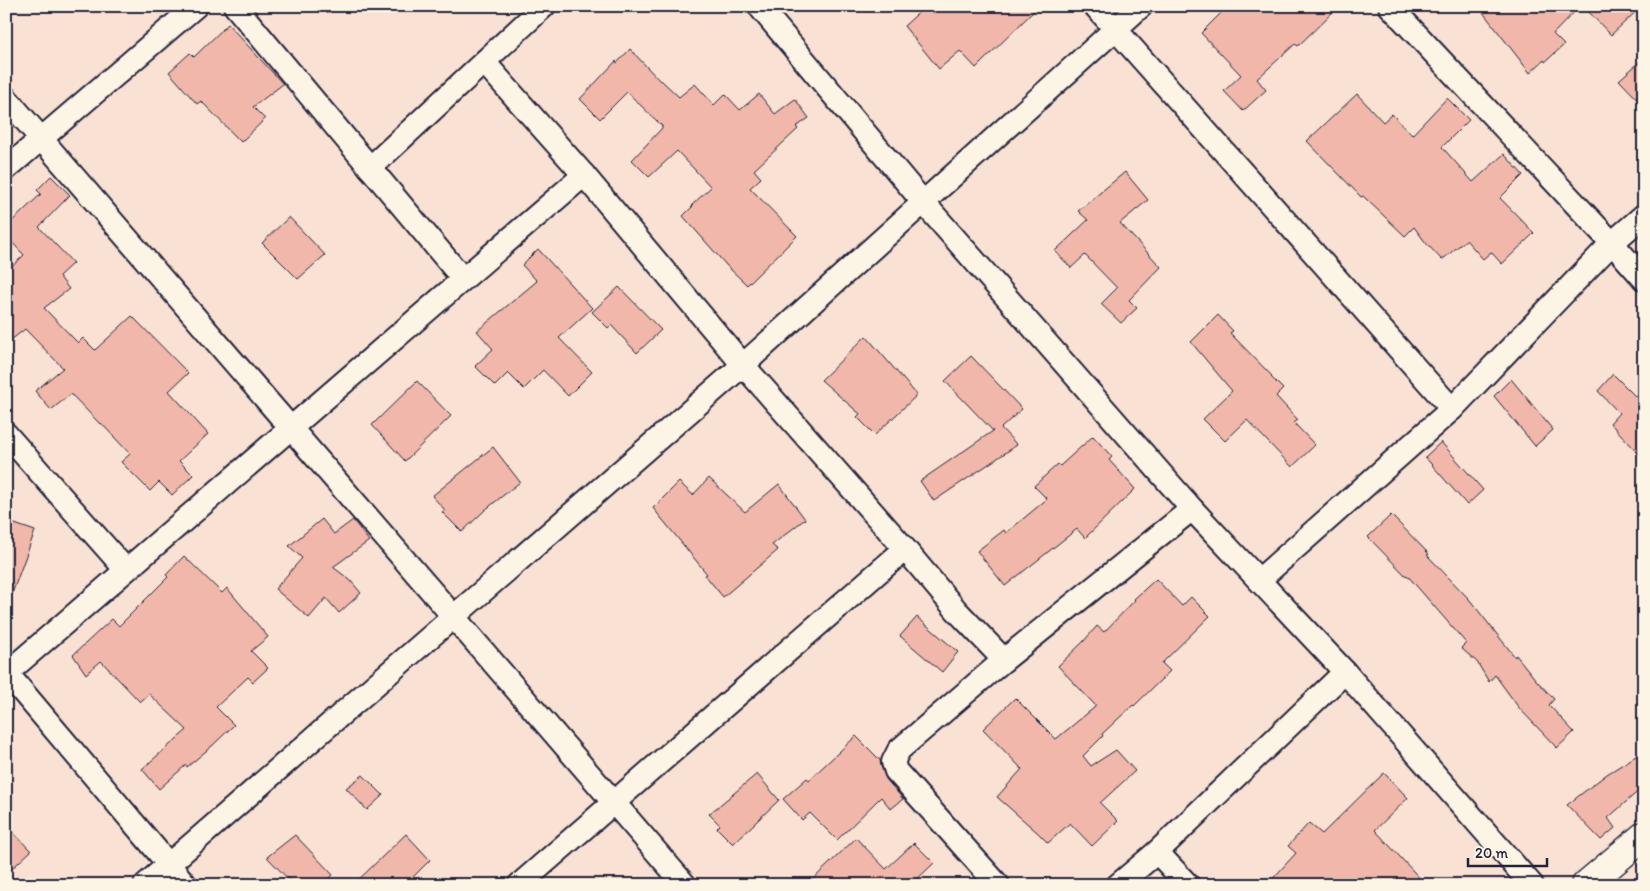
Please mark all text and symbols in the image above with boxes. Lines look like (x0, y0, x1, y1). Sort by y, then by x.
scale bar (1468, 836, 1546, 868)
text: 20 m (1475, 844, 1509, 862)

